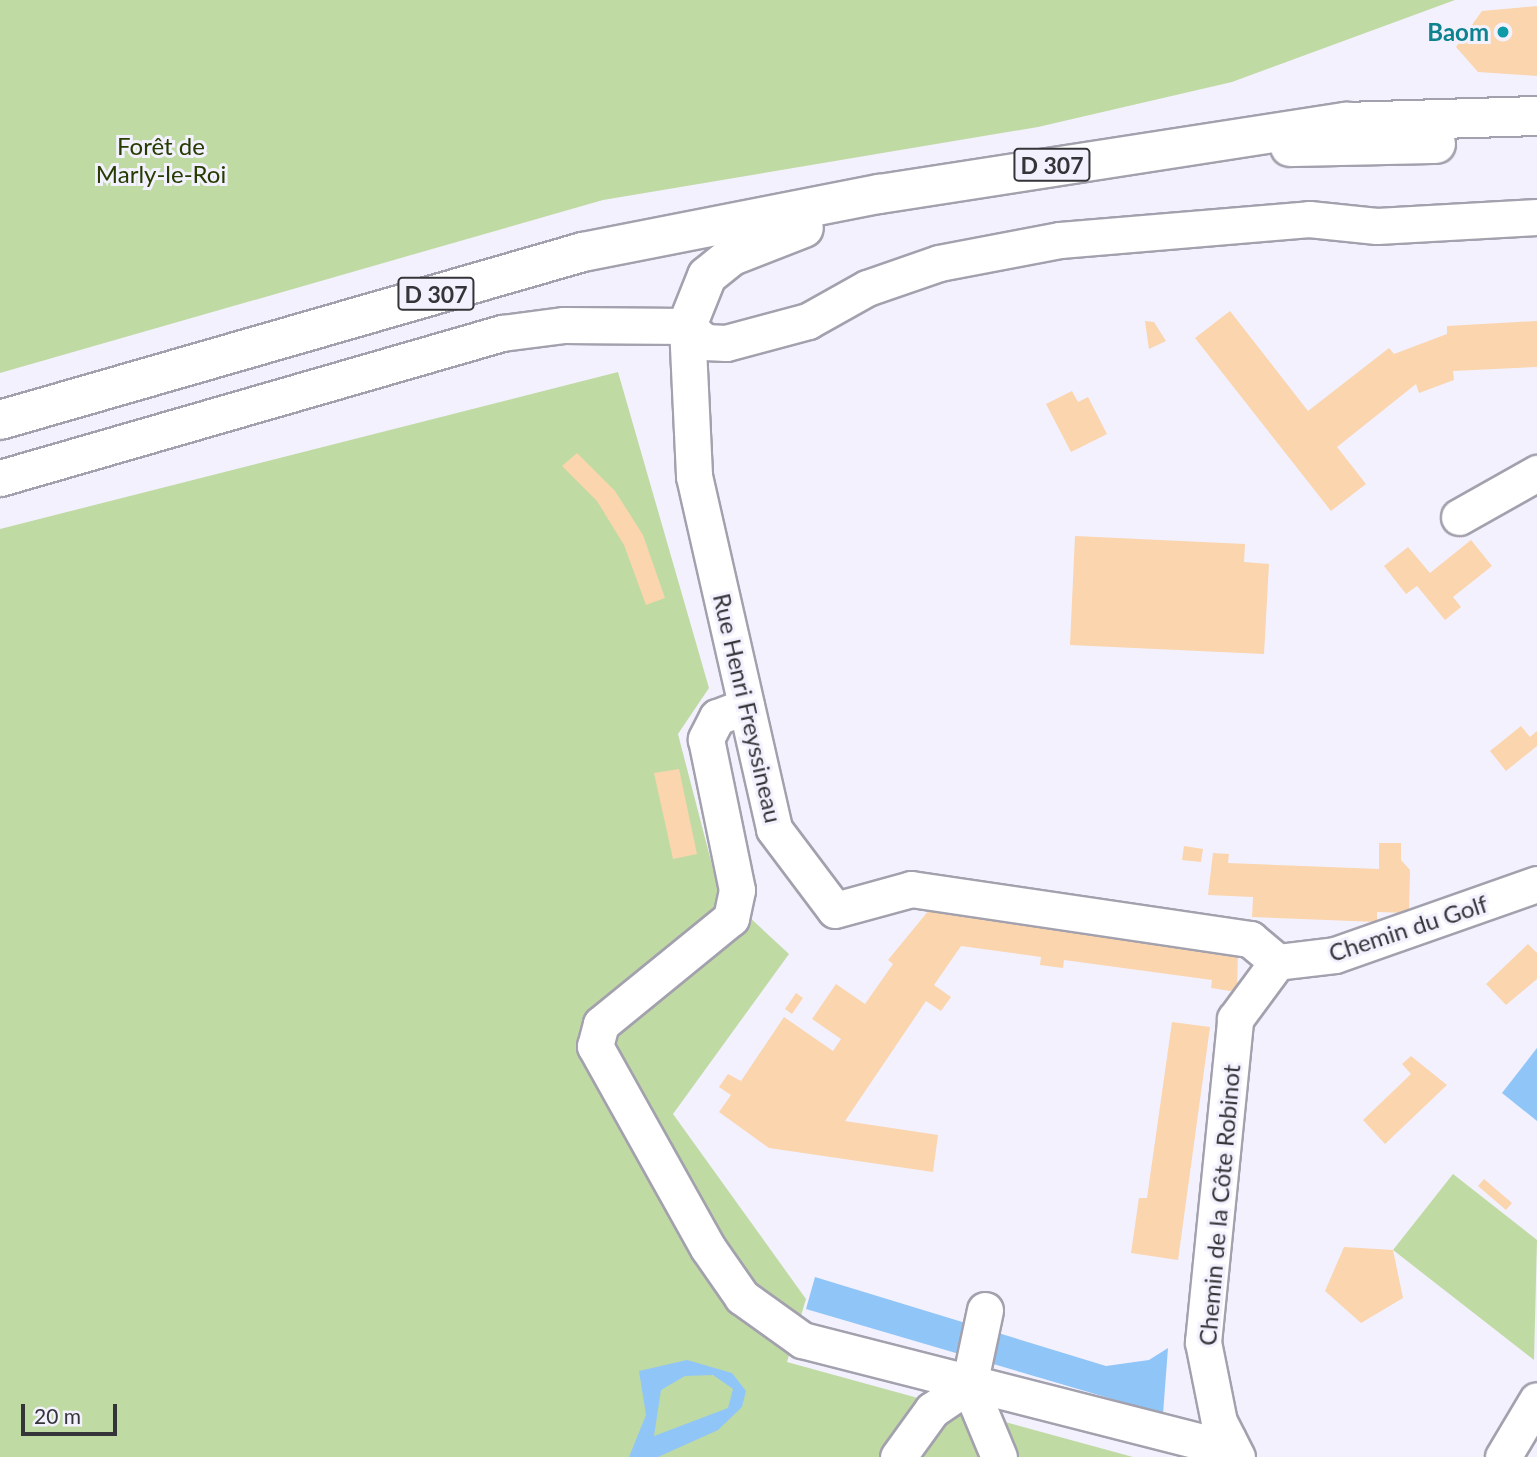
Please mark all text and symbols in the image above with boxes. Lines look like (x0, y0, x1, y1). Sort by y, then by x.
place label: Baom (1427, 18, 1489, 46)
marker: Baom (1495, 24, 1511, 40)
park label: Forêt de Marly-le-Roi (96, 132, 226, 188)
road number: D 307 (1012, 146, 1092, 184)
road number: D 307 (396, 274, 476, 314)
street label: Rue Henri Freyssineau (708, 590, 788, 826)
street label: Chemin du Golf (1325, 889, 1491, 967)
street label: Chemin de la Côte Robinot (1192, 1063, 1246, 1347)
scale bar (24, 1390, 121, 1434)
text: 20 m (34, 1403, 81, 1428)

